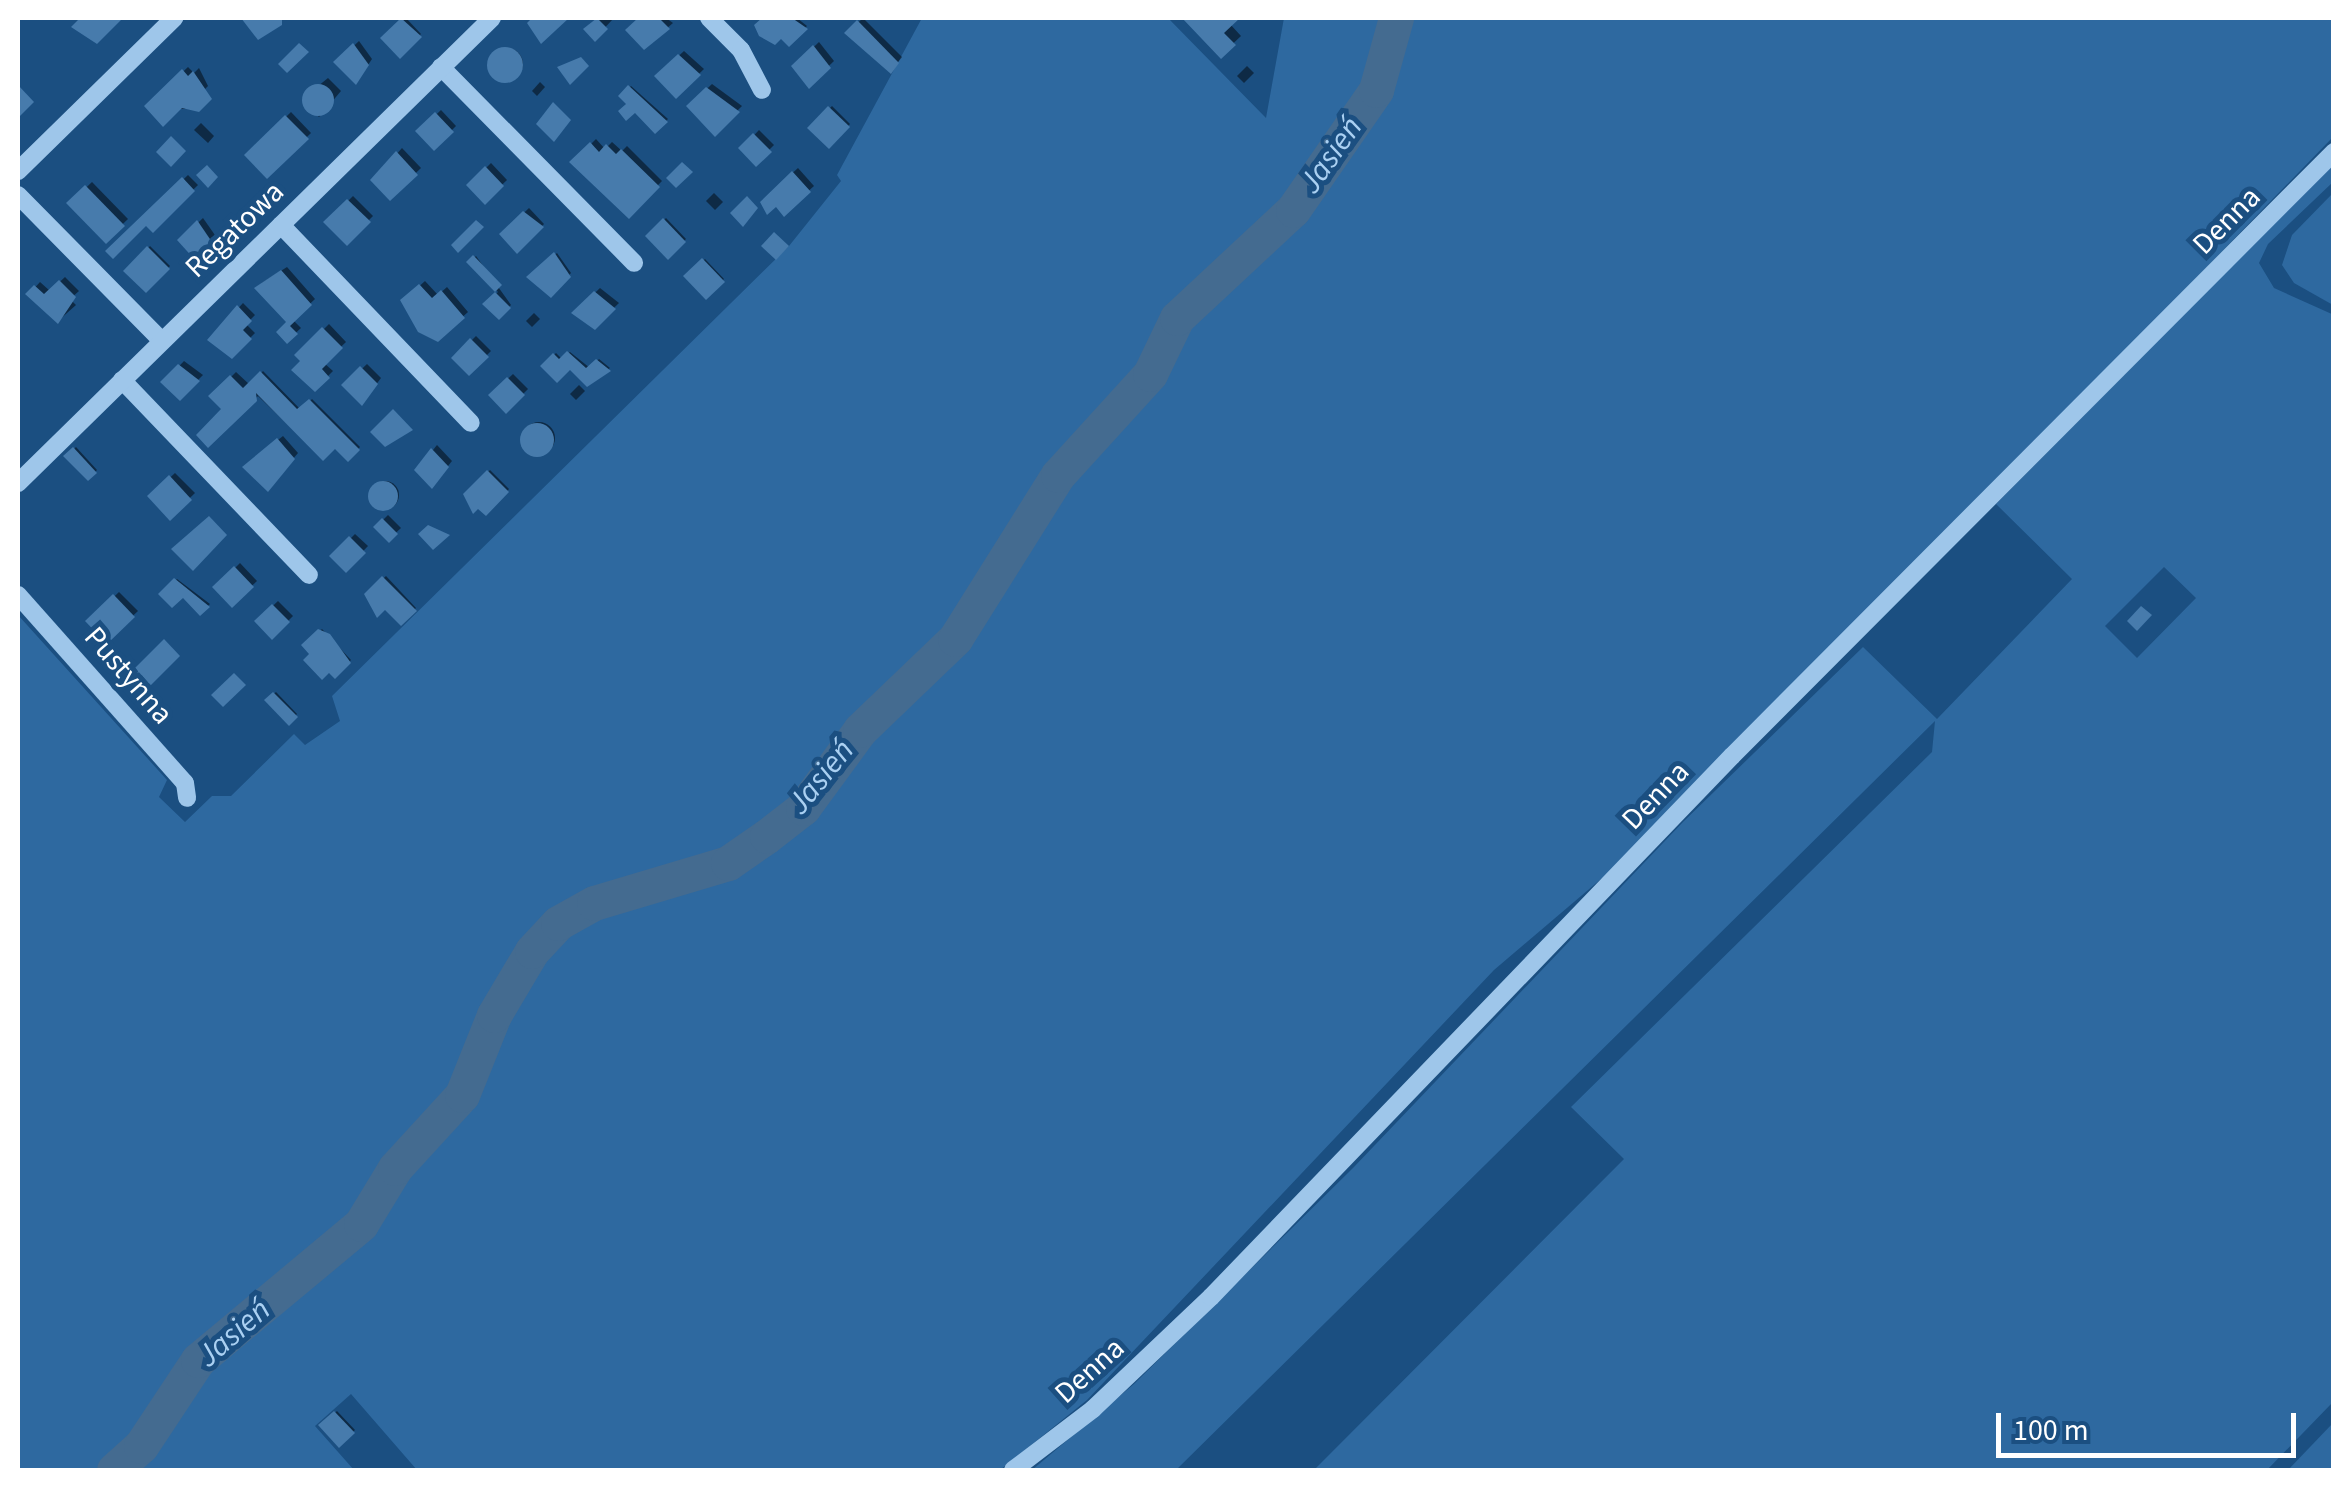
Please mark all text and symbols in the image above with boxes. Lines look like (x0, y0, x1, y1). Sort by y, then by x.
water label: Jasień (1291, 109, 1371, 201)
street label: Regatowa (178, 174, 292, 286)
street label: Denna (2186, 180, 2268, 262)
street label: Pustynna (76, 620, 180, 732)
water label: Jasień (780, 732, 862, 822)
street label: Denna (1615, 754, 1697, 838)
water label: Jasień (190, 1291, 278, 1375)
street label: Denna (1048, 1330, 1132, 1412)
scale bar (2001, 1393, 2301, 1455)
text: 100 m (2013, 1409, 2089, 1452)

